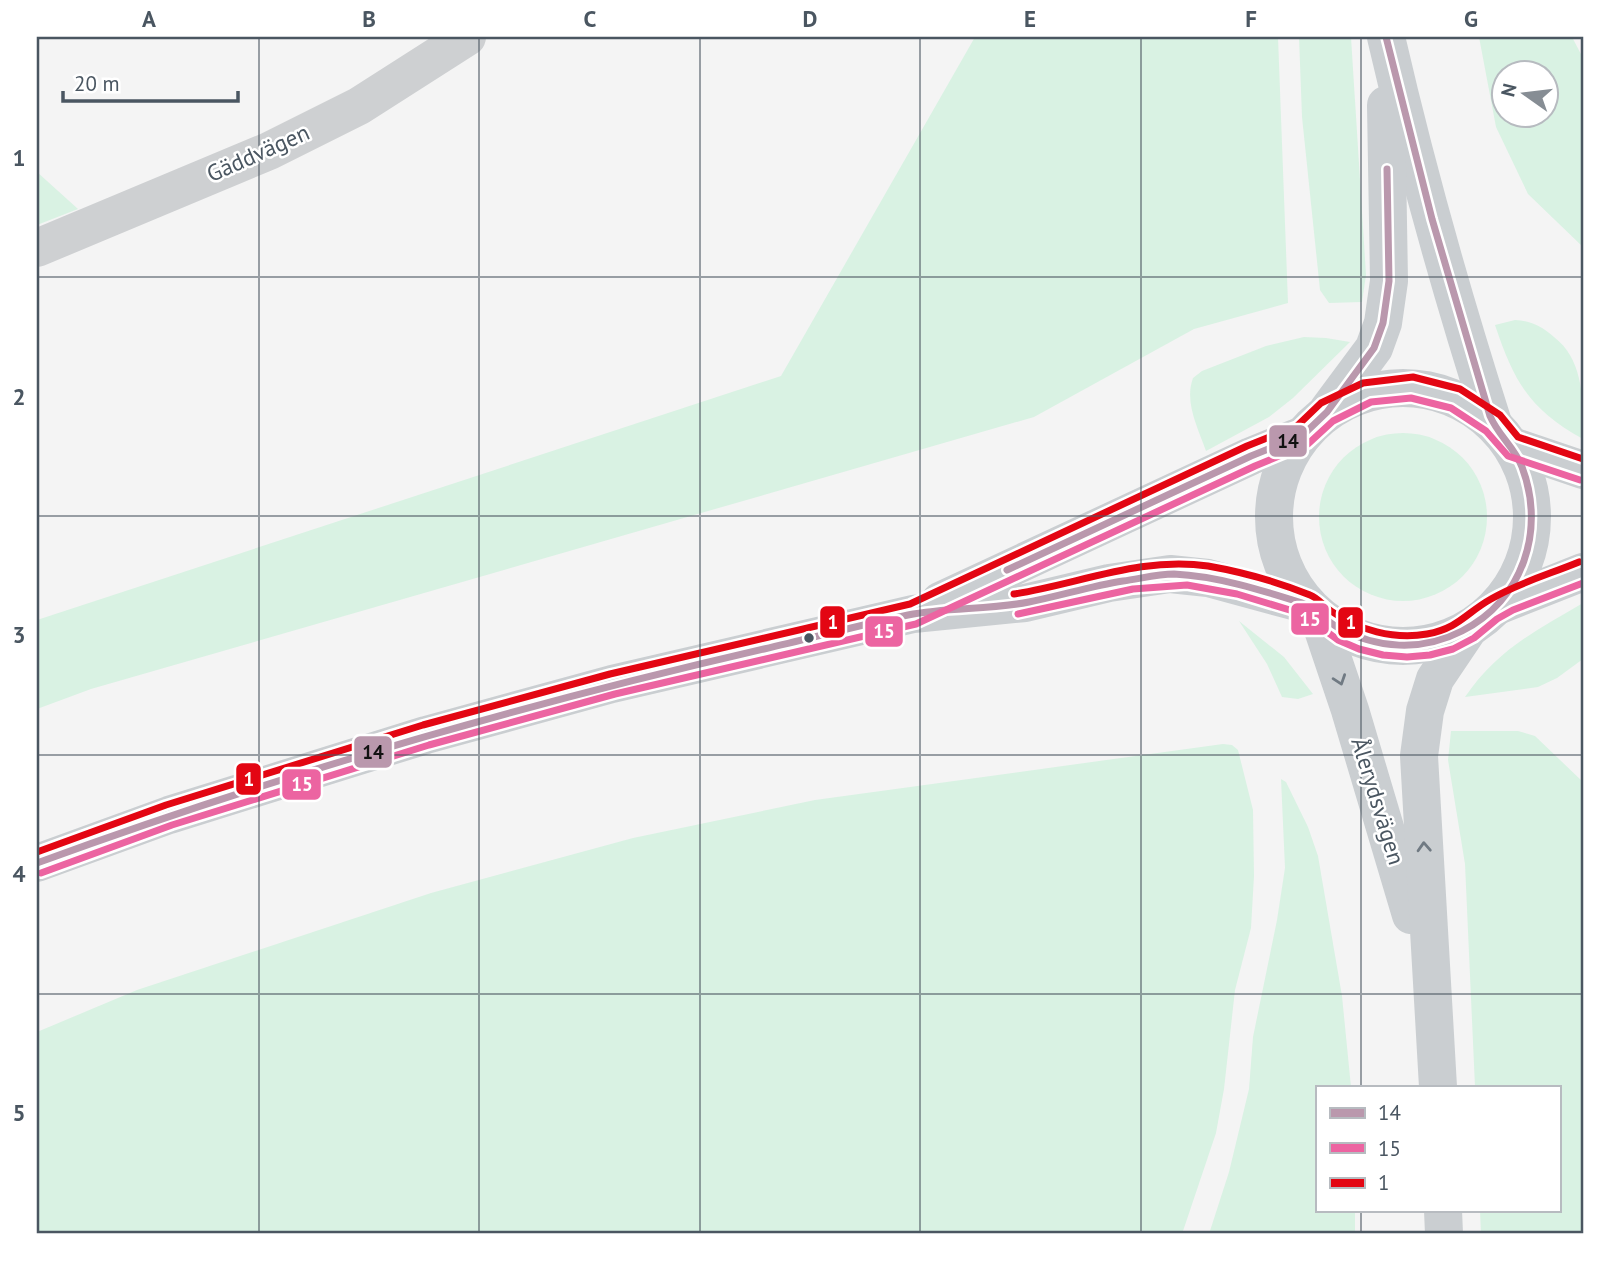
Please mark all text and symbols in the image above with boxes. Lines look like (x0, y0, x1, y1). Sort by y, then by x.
text: A (142, 4, 156, 33)
text: B (362, 4, 376, 33)
text: C (584, 4, 597, 33)
text: D (803, 4, 817, 33)
text: E (1024, 4, 1036, 33)
text: F (1245, 4, 1257, 33)
text: G (1464, 4, 1478, 33)
scale bar (63, 60, 238, 104)
north arrow (1490, 60, 1560, 130)
text: 20 m (74, 70, 120, 97)
text: N (1495, 81, 1522, 99)
street label: Gäddvägen (202, 117, 314, 188)
text: 1 (12, 143, 26, 172)
text: 2 (12, 382, 26, 411)
line badge: 14 (1268, 424, 1308, 458)
text: 14 (1277, 429, 1299, 453)
line badge: 15 (1290, 602, 1330, 636)
line badge: 1 (819, 605, 846, 639)
line badge: 1 (1337, 606, 1364, 639)
text: 15 (1299, 607, 1321, 631)
text: 1 (828, 610, 838, 634)
text: 1 (1346, 610, 1356, 634)
line badge: 15 (864, 615, 904, 648)
text: 15 (873, 619, 895, 643)
text: 3 (12, 620, 26, 649)
unlabelled marker (802, 631, 816, 645)
one-way arrow (1332, 673, 1346, 685)
street label: Ålerydsvägen (1345, 734, 1412, 868)
line badge: 14 (353, 735, 393, 769)
text: 14 (362, 740, 384, 764)
line badge: 1 (235, 762, 262, 796)
text: 1 (244, 767, 254, 791)
line badge: 15 (281, 768, 322, 801)
text: 15 (291, 772, 313, 796)
one-way arrow (1416, 841, 1431, 852)
text: 4 (12, 859, 26, 888)
legend (1316, 1086, 1560, 1212)
text: 5 (12, 1098, 26, 1127)
text: 14 (1378, 1099, 1401, 1126)
text: 15 (1378, 1135, 1401, 1162)
text: 1 (1378, 1169, 1389, 1196)

